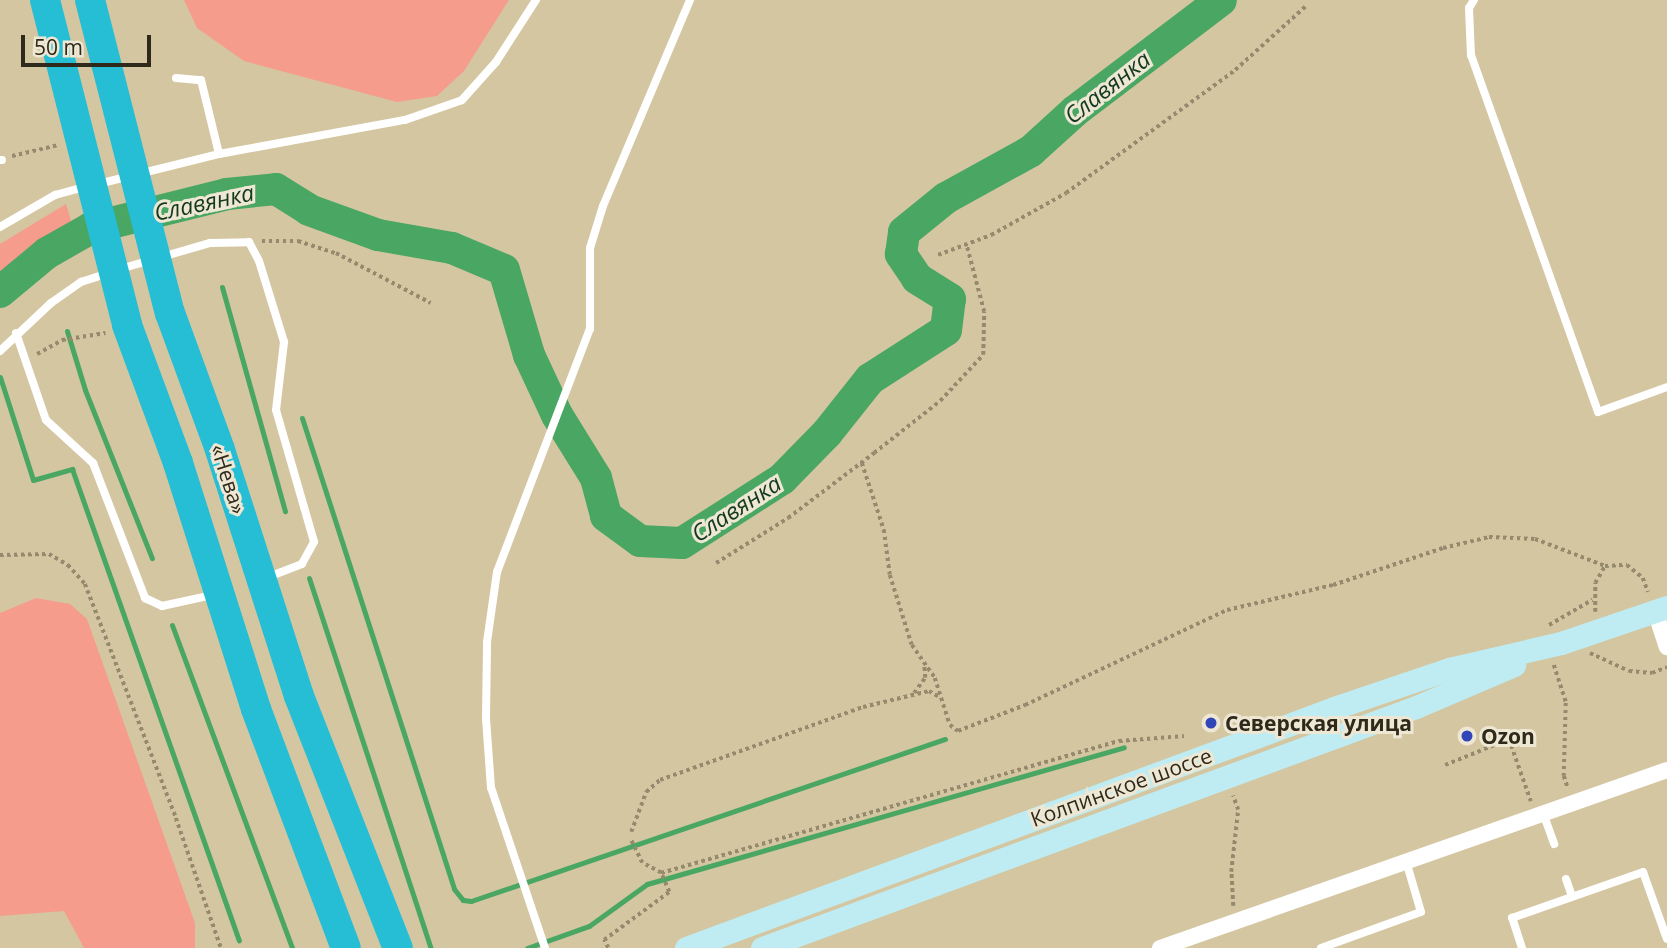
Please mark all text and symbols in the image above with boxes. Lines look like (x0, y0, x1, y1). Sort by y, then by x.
scale bar (24, 21, 154, 65)
text: 50 m (34, 33, 83, 61)
water label: Славянка (1059, 45, 1155, 129)
water label: Славянка (152, 178, 256, 226)
street label: «Нева» (206, 441, 252, 517)
water label: Славянка (686, 469, 786, 547)
place label: Северская улица (1225, 710, 1412, 736)
marker: Северская улица (1203, 715, 1219, 731)
place label: Ozon (1481, 723, 1535, 749)
marker: Ozon (1459, 728, 1475, 744)
street label: Колпинское шоссе (1027, 742, 1215, 832)

